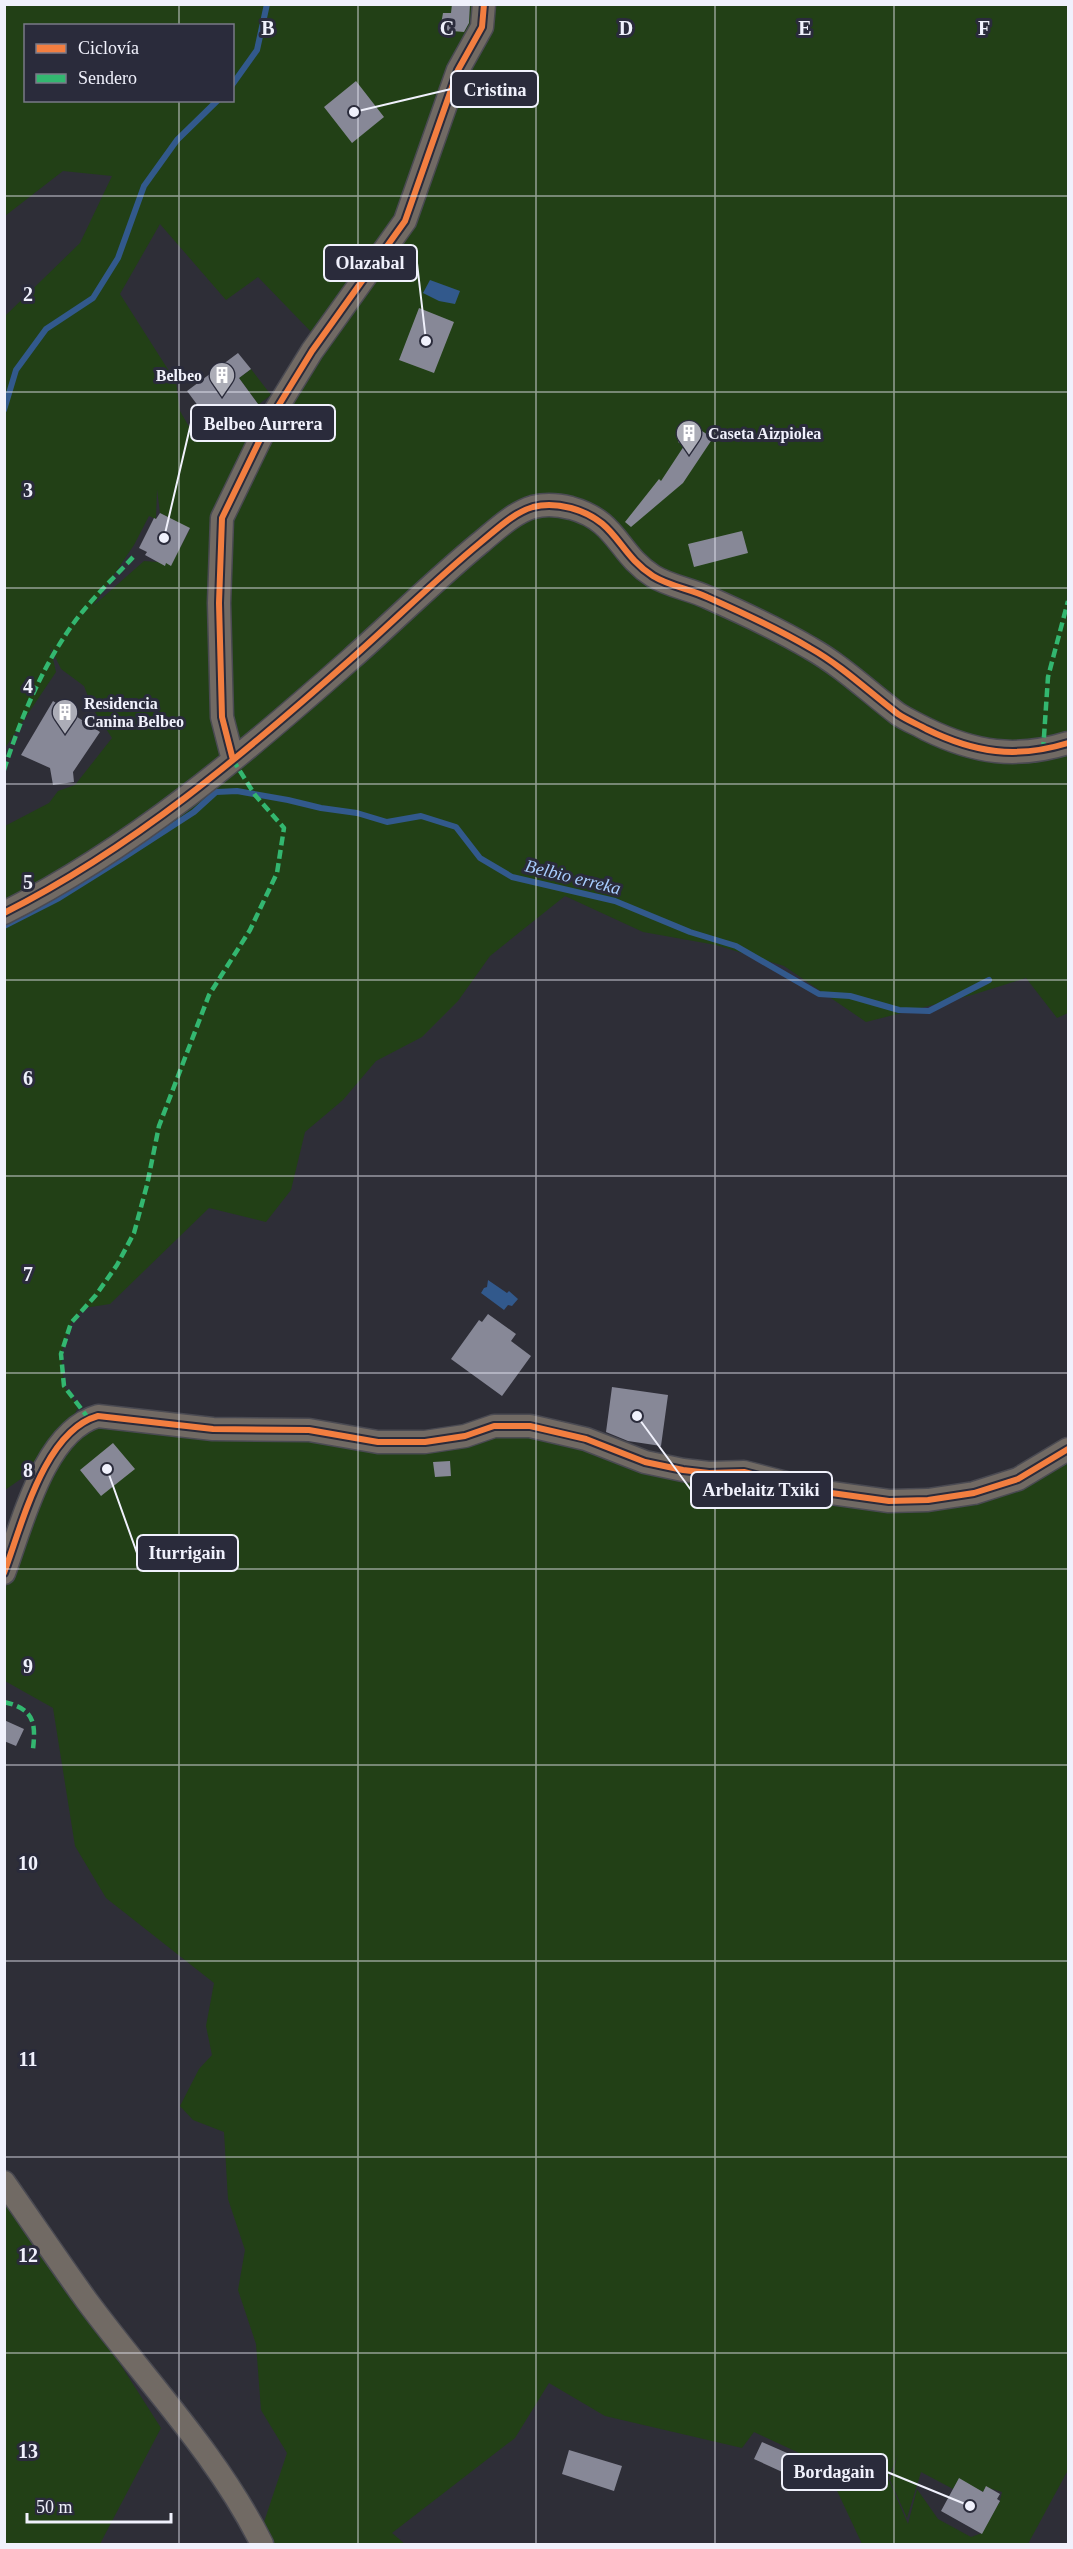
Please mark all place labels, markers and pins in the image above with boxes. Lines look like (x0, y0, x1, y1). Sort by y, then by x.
callout: Cristina (451, 71, 538, 107)
callout: Olazabal (324, 245, 417, 281)
building icon: Belbeo (207, 360, 237, 398)
place label: Belbeo (156, 367, 202, 384)
callout: Belbeo Aurrera (191, 405, 335, 441)
building icon: Caseta Aizpiolea (674, 418, 704, 456)
place label: Caseta Aizpiolea (708, 425, 821, 443)
place label: Residencia Canina Belbeo (84, 695, 184, 730)
building icon: Residencia Canina Belbeo (50, 697, 80, 735)
callout: Arbelaitz Txiki (691, 1472, 832, 1508)
callout: Iturrigain (137, 1535, 238, 1571)
callout: Bordagain (782, 2454, 887, 2490)

